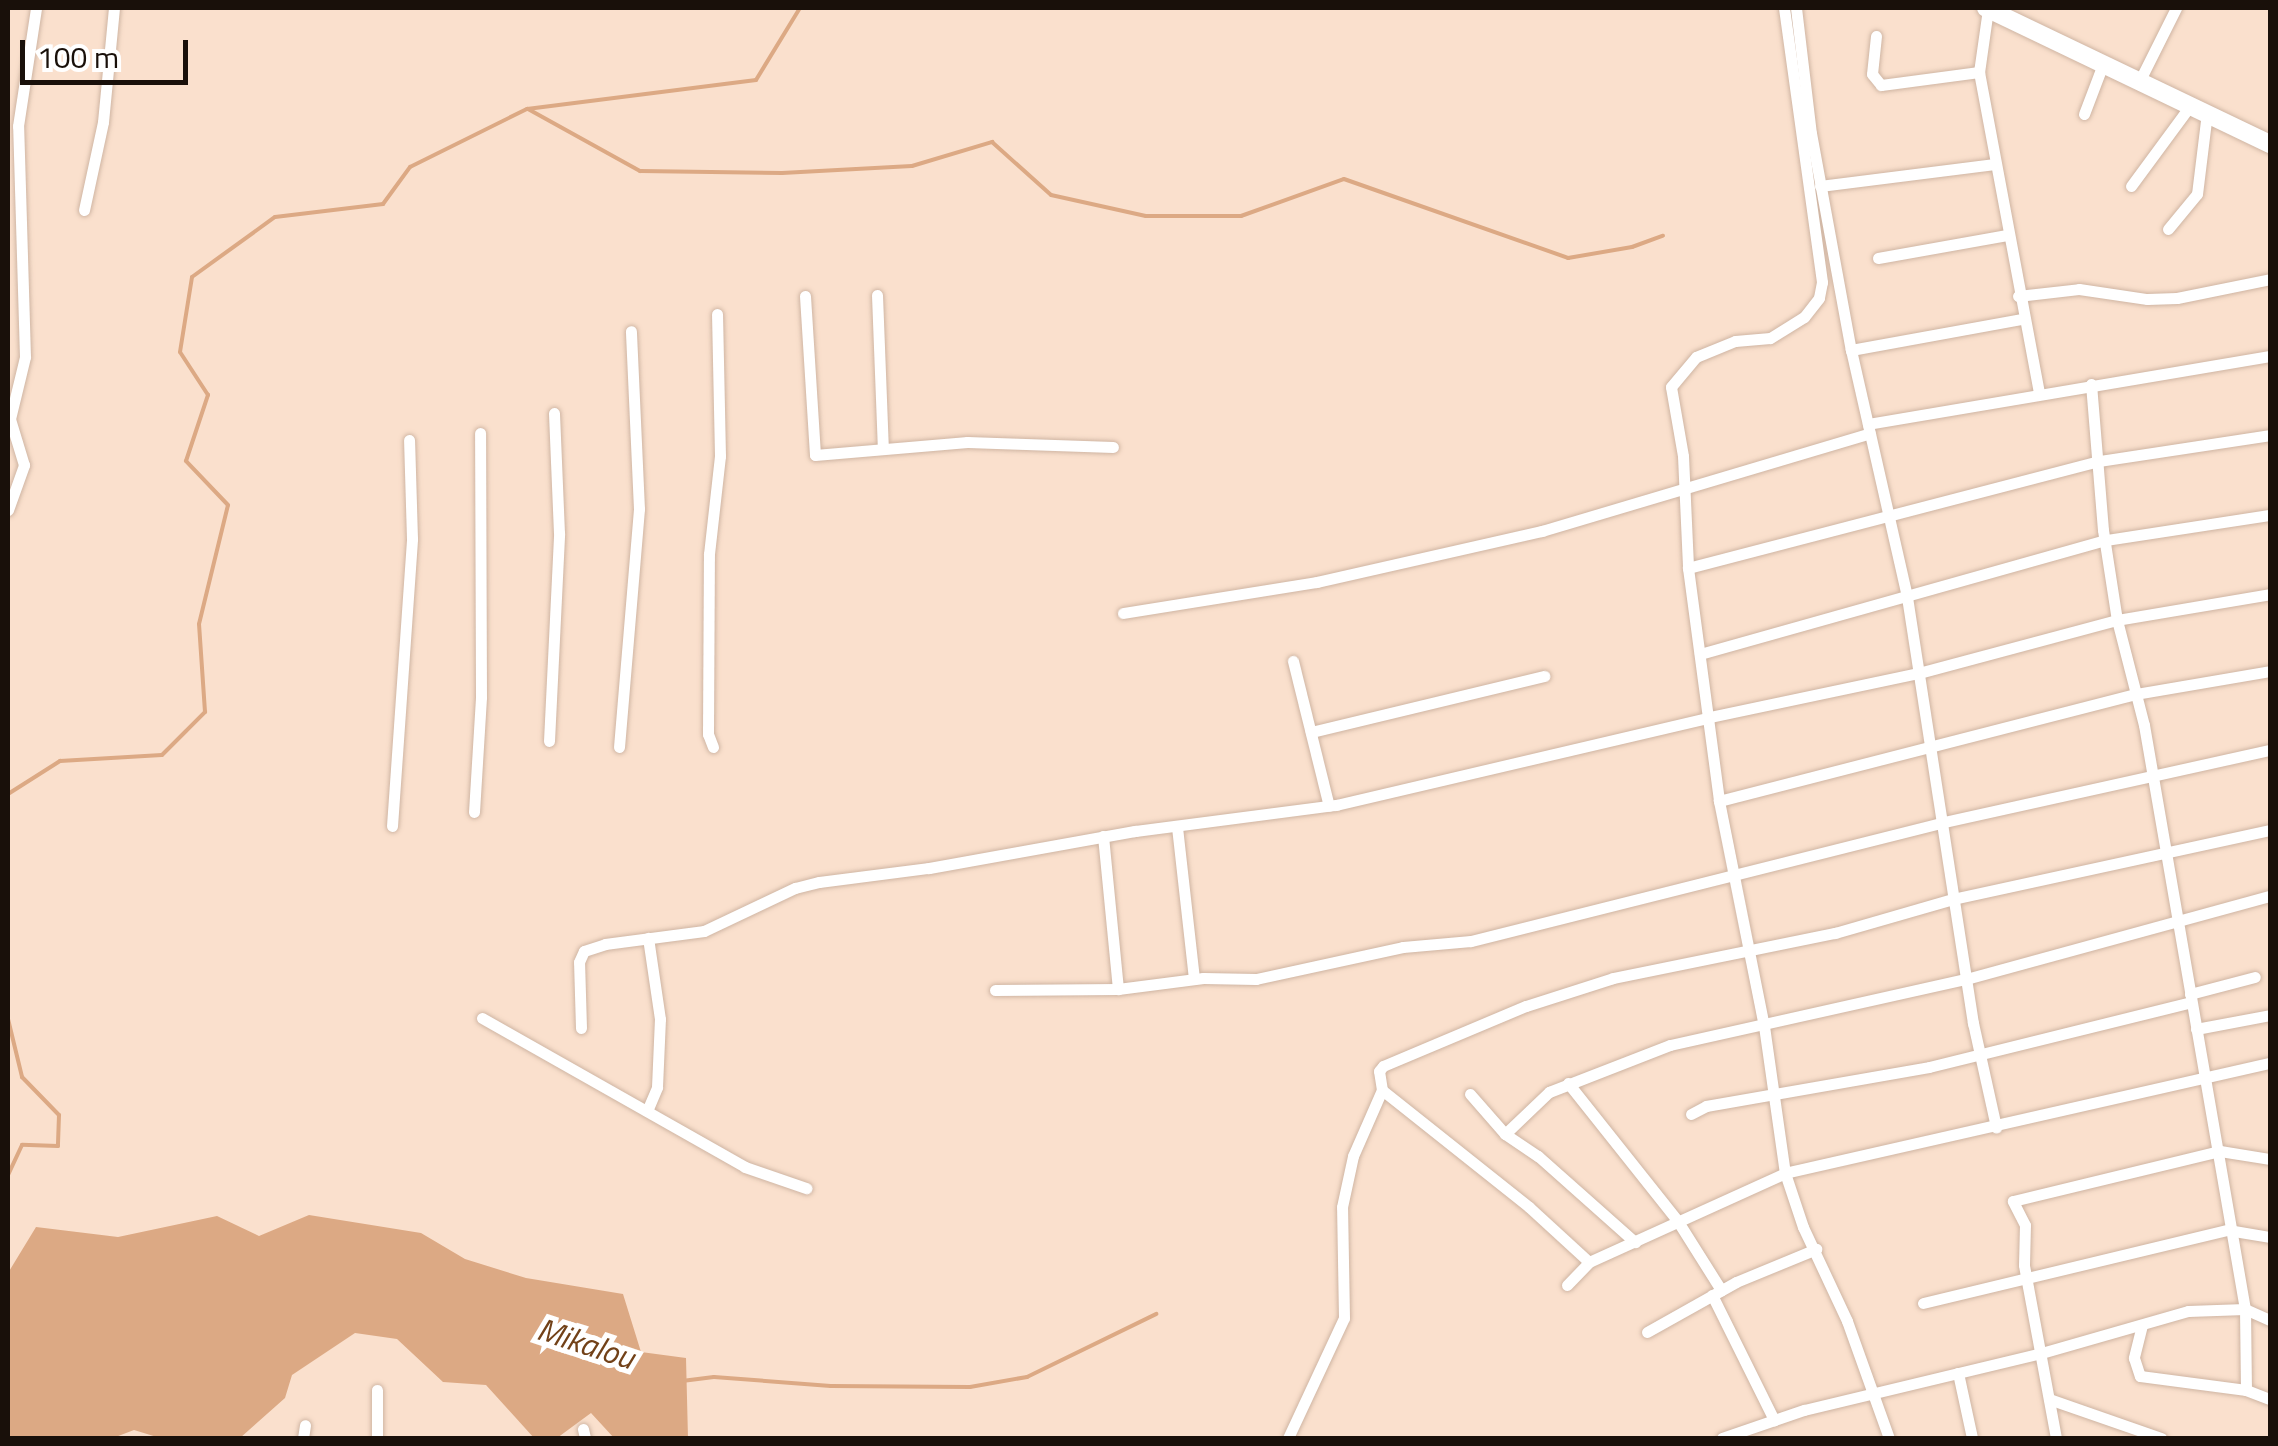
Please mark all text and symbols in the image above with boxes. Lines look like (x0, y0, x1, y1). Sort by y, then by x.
scale bar (25, 20, 192, 82)
text: 100 m (37, 34, 119, 80)
water label: Mikalou (533, 1309, 639, 1377)

